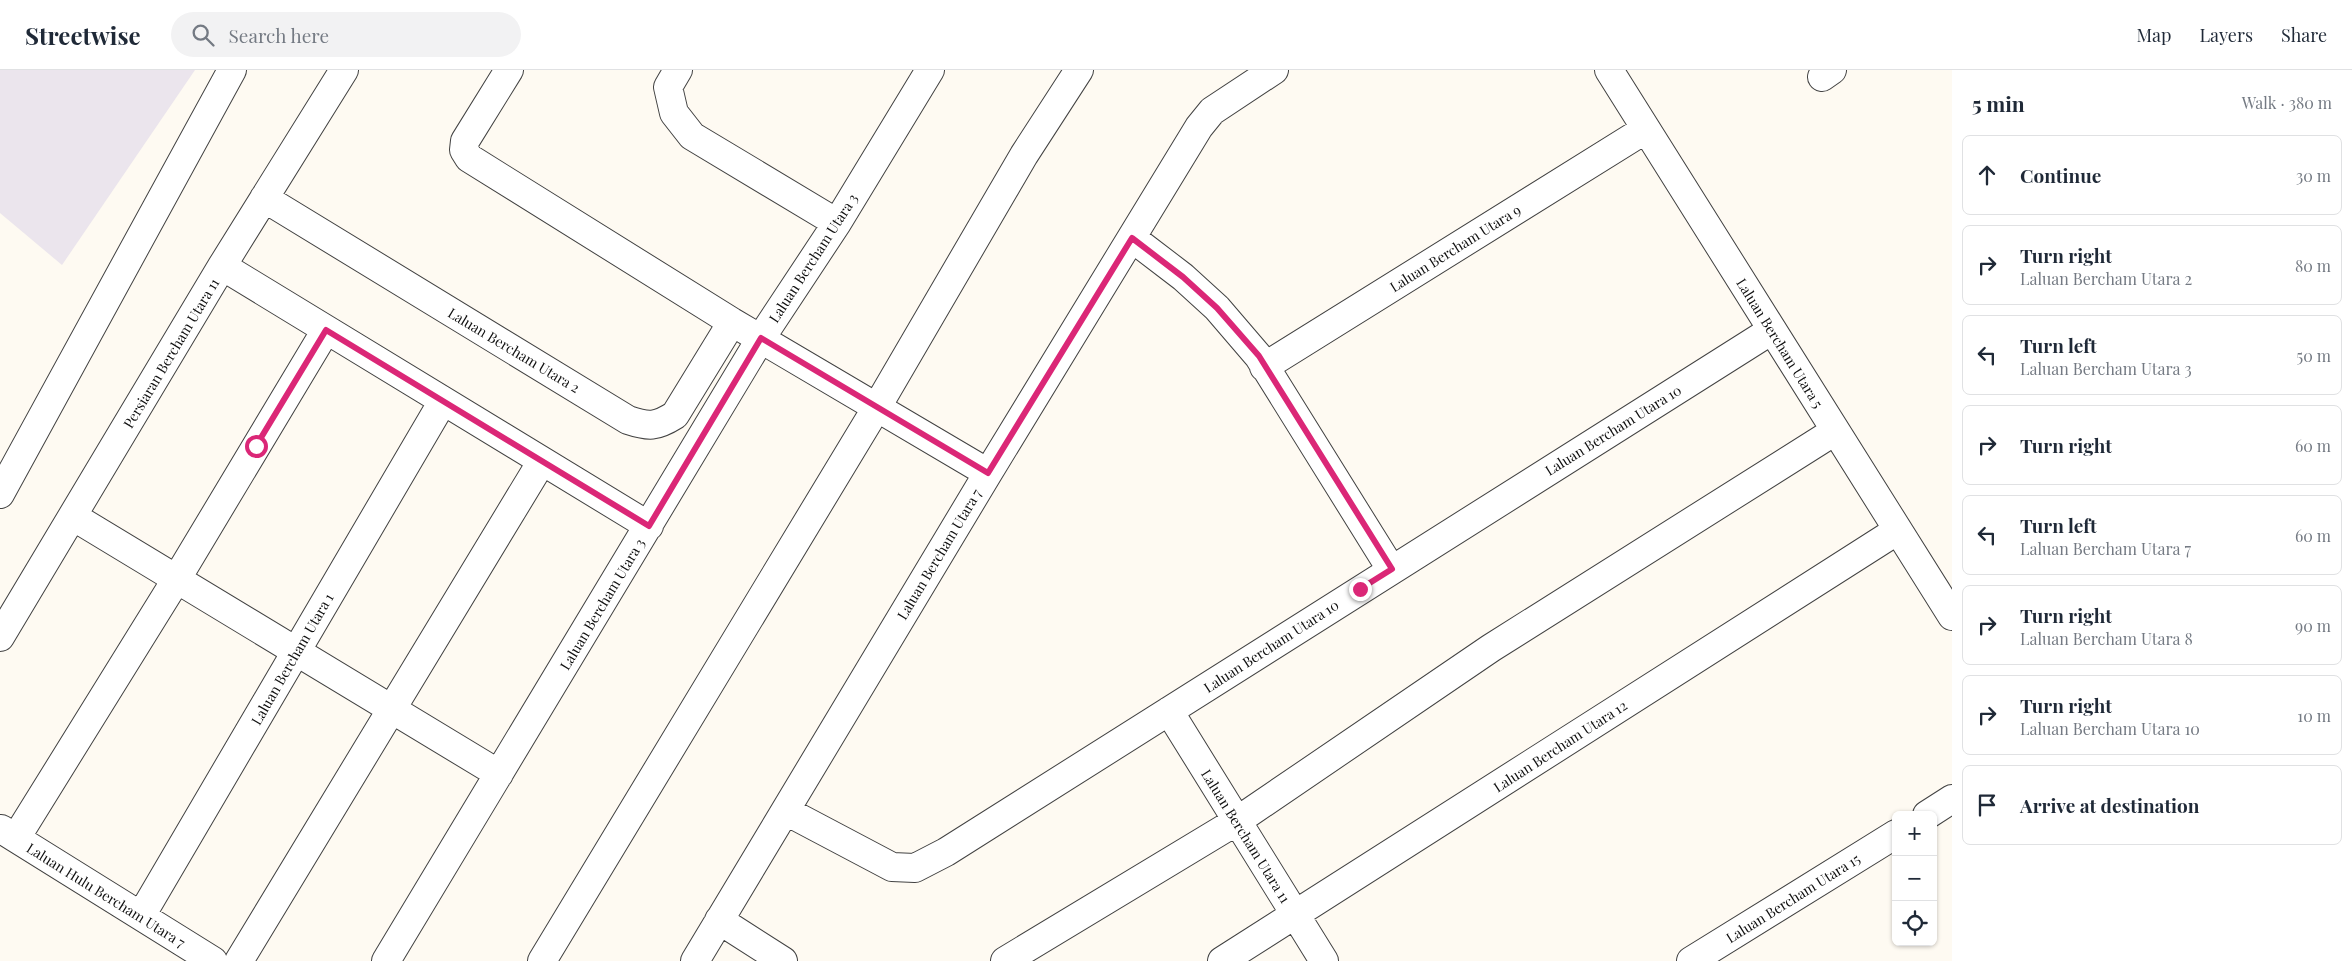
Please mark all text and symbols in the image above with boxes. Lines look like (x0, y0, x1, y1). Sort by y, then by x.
search box (171, 12, 521, 57)
text: Streetwise (25, 19, 141, 51)
icon: search (189, 21, 217, 49)
text: Search here (229, 22, 329, 48)
text: Map (2136, 23, 2171, 47)
text: Layers (2199, 23, 2253, 47)
text: Share (2281, 23, 2327, 47)
text: 5 min (1972, 89, 2025, 117)
text: Walk · 380 m (2242, 92, 2332, 113)
icon: ahead (1973, 161, 2001, 189)
text: Continue (2020, 162, 2101, 188)
text: 30 m (2296, 165, 2331, 186)
street label: Laluan Bercham Utara 3 (764, 190, 862, 326)
street label: Laluan Bercham Utara 9 (1386, 200, 1524, 296)
text: Turn right (2020, 242, 2112, 268)
icon: right (1973, 251, 2001, 279)
text: 80 m (2295, 255, 2331, 276)
text: Laluan Bercham Utara 2 (2020, 268, 2192, 289)
street label: Persiaran Bercham Utara 11 (119, 274, 223, 432)
street label: Laluan Bercham Utara 5 (1732, 275, 1828, 412)
street label: Laluan Bercham Utara 2 (445, 303, 584, 397)
text: Turn left (2020, 332, 2097, 358)
icon: left (1973, 341, 2001, 369)
text: 50 m (2297, 345, 2331, 366)
text: Laluan Bercham Utara 3 (2020, 358, 2192, 379)
street label: Laluan Bercham Utara 10 (1541, 380, 1685, 480)
icon: right (1973, 431, 2001, 459)
text: Turn right (2020, 432, 2112, 458)
route start (245, 435, 268, 458)
text: 60 m (2295, 435, 2331, 456)
street label: Laluan Bercham Utara 7 (892, 485, 986, 623)
text: Turn left (2020, 512, 2097, 538)
icon: left (1973, 521, 2001, 549)
text: 60 m (2295, 525, 2331, 546)
street label: Laluan Bercham Utara 3 (555, 535, 649, 673)
text: Laluan Bercham Utara 7 (2020, 538, 2191, 559)
route end (1349, 578, 1372, 601)
street label: Laluan Bercham Utara 1 (247, 590, 337, 728)
street label: Laluan Bercham Utara 10 (1200, 595, 1342, 697)
text: Turn right (2020, 602, 2112, 628)
icon: right (1973, 611, 2001, 639)
text: 90 m (2295, 615, 2331, 636)
text: Laluan Bercham Utara 8 (2020, 628, 2193, 649)
text: Turn right (2020, 692, 2112, 718)
street label: Laluan Bercham Utara 12 (1490, 695, 1631, 796)
icon: right (1973, 701, 2001, 729)
text: 10 m (2297, 705, 2331, 726)
text: Laluan Bercham Utara 10 (2020, 718, 2200, 739)
street label: Laluan Bercham Utara 11 (1197, 766, 1295, 906)
icon: arrive (1973, 791, 2001, 819)
text: Arrive at destination (2020, 792, 2200, 818)
map controls (1892, 811, 1937, 946)
button: + (1892, 811, 1937, 856)
street label: Laluan Hulu Bercham Utara 7 (23, 838, 189, 952)
street label: Laluan Bercham Utara 15 (1722, 849, 1864, 947)
button: − (1892, 856, 1937, 901)
button: locate (1892, 901, 1937, 946)

